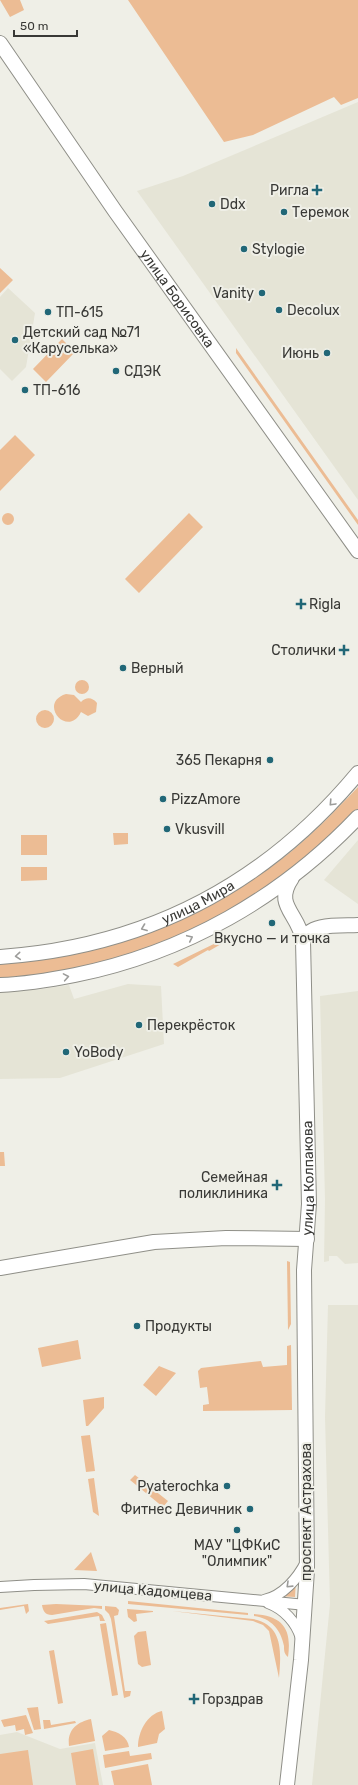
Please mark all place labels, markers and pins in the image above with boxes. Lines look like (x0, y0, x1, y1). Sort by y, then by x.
place label: Ригла (270, 182, 309, 199)
marker: Ригла (312, 185, 322, 195)
place label: Ddx (220, 196, 246, 213)
marker: Ddx (207, 199, 217, 209)
place label: Теремок (292, 204, 350, 221)
marker: Теремок (279, 207, 289, 217)
place label: Stylogie (252, 241, 305, 258)
marker: Stylogie (239, 244, 249, 254)
place label: Vanity (213, 285, 254, 302)
marker: Vanity (257, 288, 267, 298)
place label: Decolux (287, 302, 340, 319)
place label: ТП-615 (56, 304, 103, 321)
marker: Decolux (274, 305, 284, 315)
marker: ТП-615 (43, 307, 53, 317)
place label: Детский сад №71 «Каруселька» (23, 324, 140, 357)
marker: Детский сад №71 «Каруселька» (10, 335, 20, 345)
place label: Июнь (282, 345, 319, 362)
marker: Июнь (322, 348, 332, 358)
place label: СДЭК (124, 363, 161, 380)
marker: СДЭК (111, 366, 121, 376)
place label: ТП-616 (33, 382, 80, 399)
marker: ТП-616 (20, 385, 30, 395)
place label: Rigla (309, 596, 341, 613)
marker: Rigla (296, 599, 306, 609)
place label: Столички (271, 642, 336, 659)
marker: Столички (339, 645, 349, 655)
place label: Верный (131, 660, 184, 677)
marker: Верный (118, 663, 128, 673)
place label: 365 Пекарня (176, 752, 262, 769)
marker: 365 Пекарня (265, 755, 275, 765)
place label: PizzAmore (171, 791, 241, 808)
marker: PizzAmore (158, 794, 168, 804)
place label: Vkusvill (175, 821, 225, 838)
marker: Vkusvill (162, 824, 172, 834)
marker: Вкусно — и точка (267, 918, 277, 928)
place label: Вкусно — и точка (214, 930, 330, 947)
place label: Перекрёсток (147, 1017, 236, 1034)
marker: Перекрёсток (134, 1020, 144, 1030)
place label: YoBody (74, 1044, 124, 1061)
marker: YoBody (61, 1047, 71, 1057)
place label: Семейная поликлиника (179, 1169, 268, 1202)
marker: Семейная поликлиника (271, 1179, 283, 1191)
place label: Продукты (145, 1318, 212, 1335)
marker: Продукты (132, 1321, 142, 1331)
place label: Pyaterochka (137, 1478, 219, 1495)
marker: Pyaterochka (222, 1481, 232, 1491)
place label: Фитнес Девичник (120, 1501, 242, 1518)
marker: Фитнес Девичник (245, 1504, 255, 1514)
marker: МАУ "ЦФКиС "Олимпик" (232, 1525, 242, 1535)
place label: МАУ "ЦФКиС "Олимпик" (194, 1537, 280, 1570)
place label: Горздрав (202, 1691, 264, 1708)
marker: Горздрав (189, 1694, 199, 1704)

